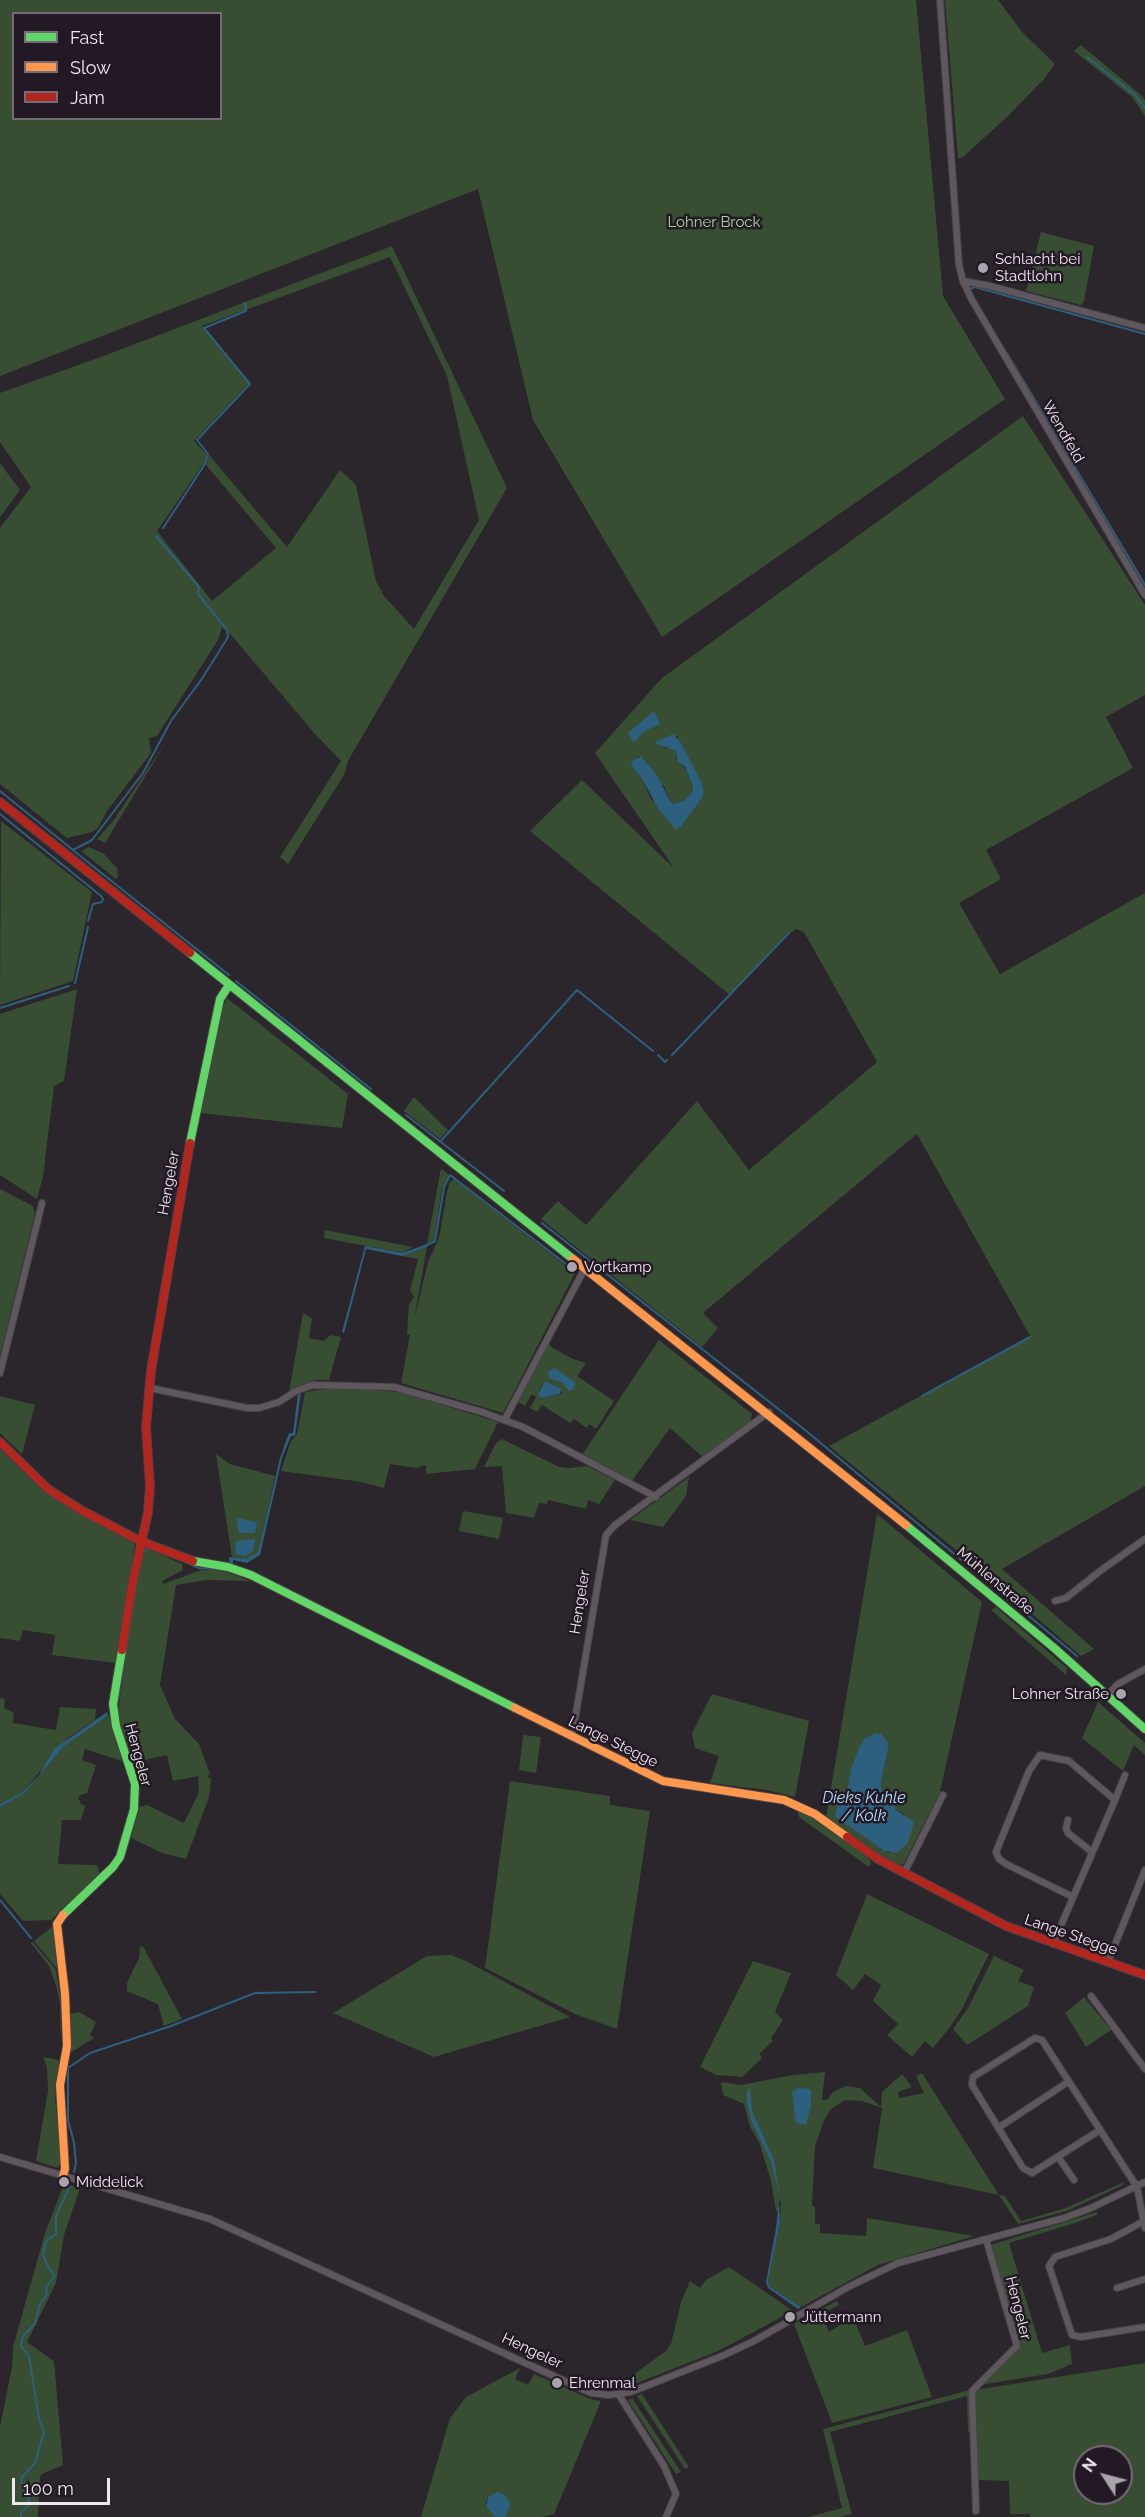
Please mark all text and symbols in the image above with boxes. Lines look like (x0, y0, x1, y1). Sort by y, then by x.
legend (12, 12, 222, 120)
text: Fast (70, 27, 104, 48)
text: Slow (70, 57, 111, 78)
text: Jam (70, 87, 105, 108)
park label: Lohner Brock (667, 213, 761, 231)
place label: Schlacht bei Stadtlohn (995, 250, 1080, 285)
marker: Schlacht bei Stadtlohn (976, 261, 990, 275)
street label: Wendfeld (1038, 398, 1088, 466)
street label: Hengeler (155, 1150, 183, 1216)
place label: Vortkamp (584, 1258, 652, 1276)
marker: Vortkamp (565, 1260, 579, 1274)
street label: Mühlenstraße (953, 1544, 1037, 1618)
street label: Hengeler (566, 1569, 594, 1635)
place label: Lohner Straße (1012, 1685, 1109, 1703)
marker: Lohner Straße (1114, 1687, 1128, 1701)
street label: Lange Stegge (565, 1713, 661, 1771)
street label: Hengeler (121, 1721, 155, 1789)
water label: Dieks Kuhle / Kolk (822, 1788, 906, 1826)
street label: Lange Stegge (1022, 1911, 1120, 1959)
place label: Middelick (76, 2173, 143, 2191)
marker: Middelick (57, 2175, 71, 2189)
street label: Hengeler (1001, 2274, 1035, 2342)
place label: Jüttermann (802, 2308, 881, 2326)
marker: Jüttermann (783, 2310, 797, 2324)
street label: Hengeler (499, 2329, 565, 2373)
place label: Ehrenmal (569, 2374, 635, 2392)
marker: Ehrenmal (550, 2376, 564, 2390)
north arrow (1073, 2445, 1133, 2505)
text: N (1078, 2455, 1101, 2476)
scale bar (15, 2466, 112, 2504)
text: 100 m (23, 2478, 74, 2499)

